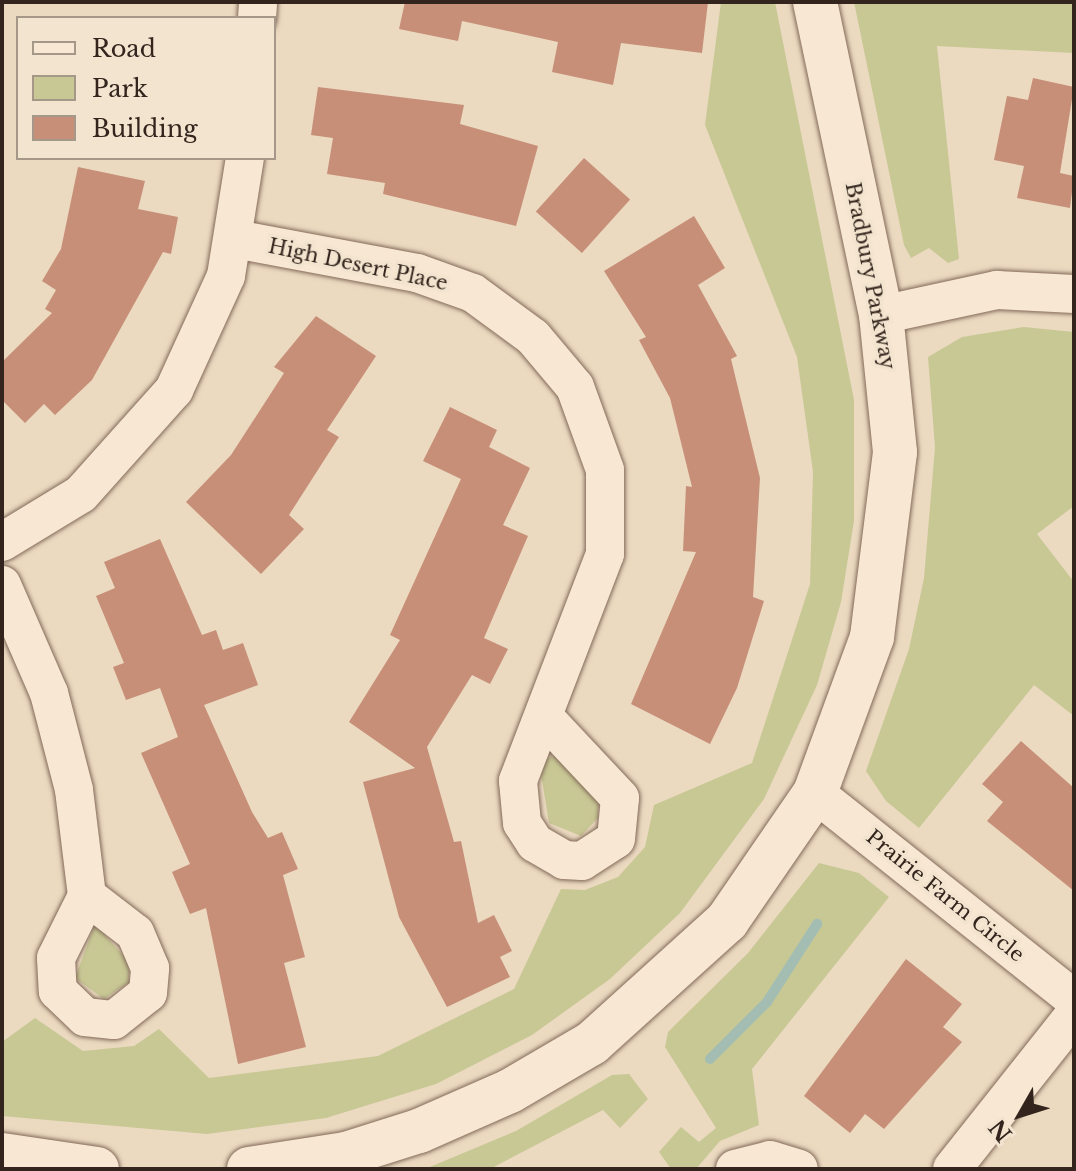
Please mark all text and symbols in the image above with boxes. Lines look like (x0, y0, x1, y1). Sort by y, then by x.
legend (16, 16, 276, 160)
text: Road (92, 34, 156, 63)
text: Park (92, 74, 148, 103)
text: Building (92, 114, 198, 143)
street label: Bradbury Parkway (840, 180, 900, 372)
street label: High Desert Place (266, 234, 450, 296)
street label: Prairie Farm Circle (861, 825, 1029, 967)
north arrow (980, 1075, 1060, 1155)
text: N (984, 1114, 1018, 1147)

